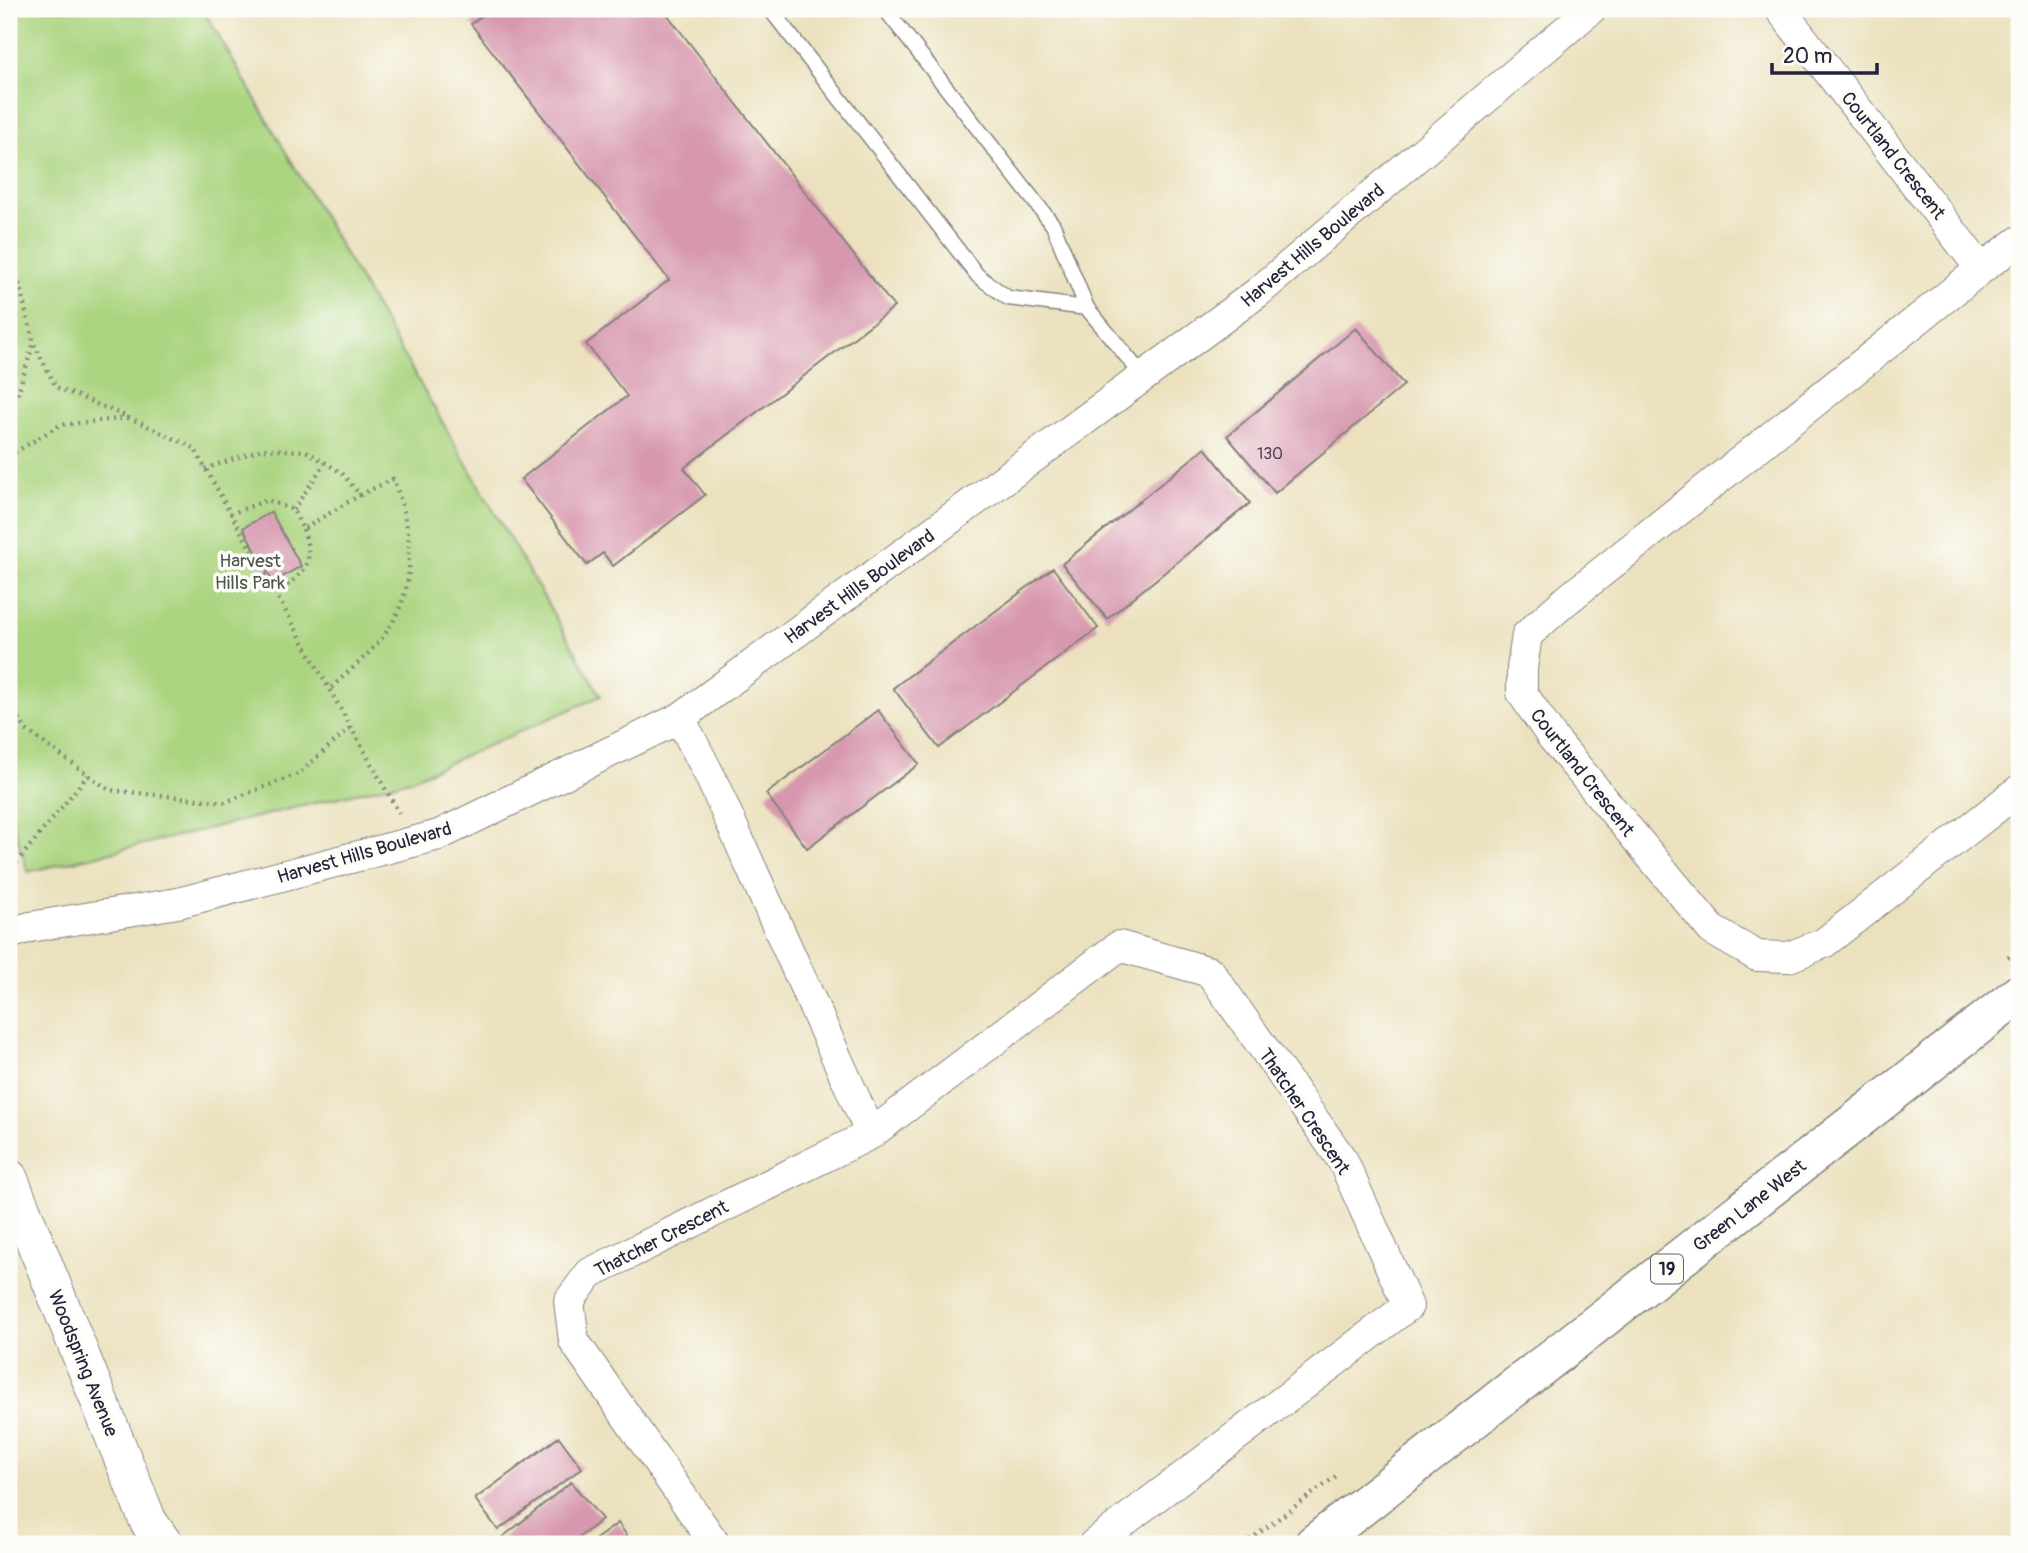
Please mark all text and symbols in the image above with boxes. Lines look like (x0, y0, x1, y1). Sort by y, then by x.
scale bar (1772, 32, 1878, 76)
text: 20 m (1783, 43, 1832, 70)
street label: Courtland Crescent (1836, 87, 1951, 225)
street label: Harvest Hills Boulevard (1236, 179, 1389, 313)
house number: 130 (1257, 444, 1283, 464)
street label: Harvest Hills Boulevard (780, 524, 940, 650)
park label: Harvest Hills Park (215, 549, 285, 595)
street label: Courtland Crescent (1525, 704, 1640, 842)
street label: Harvest Hills Boulevard (274, 817, 454, 889)
street label: Thatcher Crescent (1253, 1044, 1355, 1180)
street label: Green Lane West (1688, 1154, 1811, 1257)
street label: Thatcher Crescent (590, 1195, 733, 1283)
road number: 19 (1651, 1254, 1683, 1284)
street label: Woodspring Avenue (43, 1286, 124, 1441)

